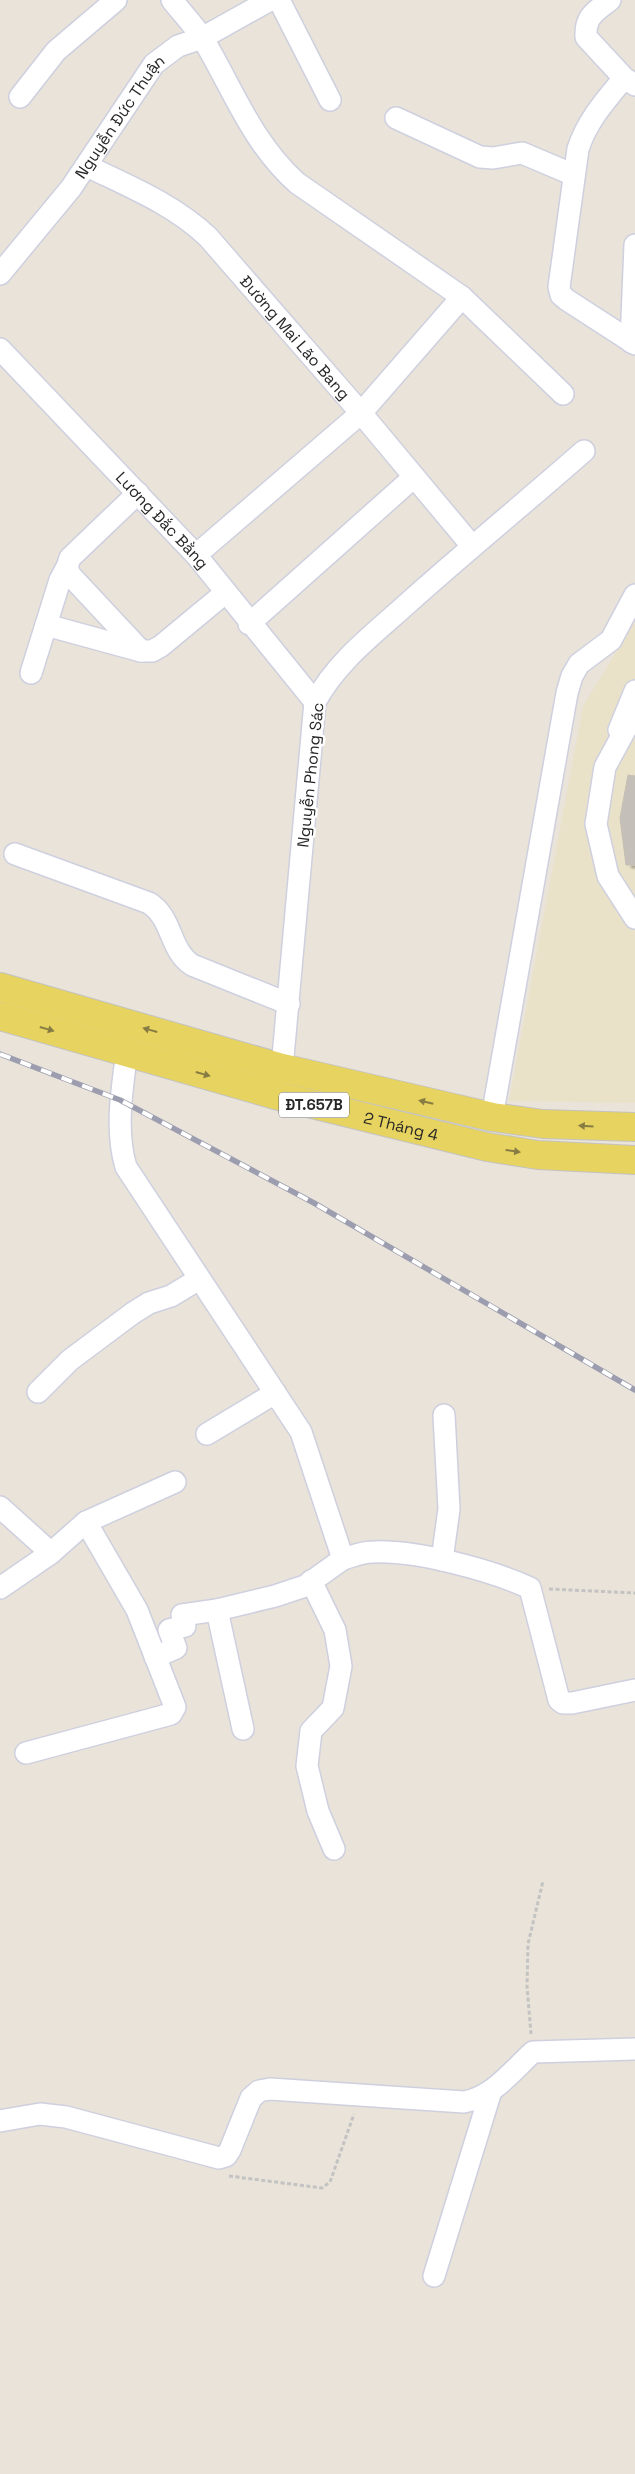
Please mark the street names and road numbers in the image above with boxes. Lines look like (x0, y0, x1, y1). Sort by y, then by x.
street label: Nguyễn Đức Thuận (70, 50, 169, 183)
street label: Đường Mai Lão Bang (235, 271, 355, 404)
street label: Lương Đắc Bằng (111, 467, 213, 573)
street label: Nguyễn Phong Sác (292, 701, 329, 849)
road number: ĐT.657B (279, 1092, 349, 1118)
street label: 2 Tháng 4 (362, 1107, 440, 1146)

